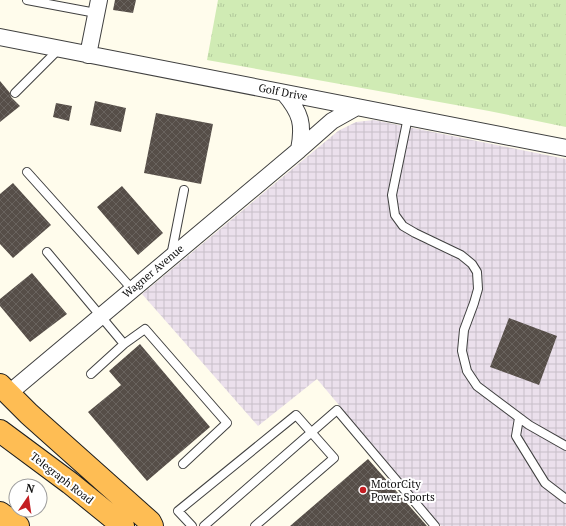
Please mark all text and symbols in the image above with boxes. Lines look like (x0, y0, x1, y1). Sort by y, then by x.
street label: Golf Drive (257, 80, 309, 104)
street label: Wagner Avenue (120, 241, 187, 301)
street label: Telegraph Road (28, 449, 96, 507)
place label: MotorCity Power Sports (371, 477, 435, 504)
north arrow (8, 478, 48, 518)
text: N (25, 480, 37, 496)
marker: MotorCity Power Sports (358, 485, 368, 495)

